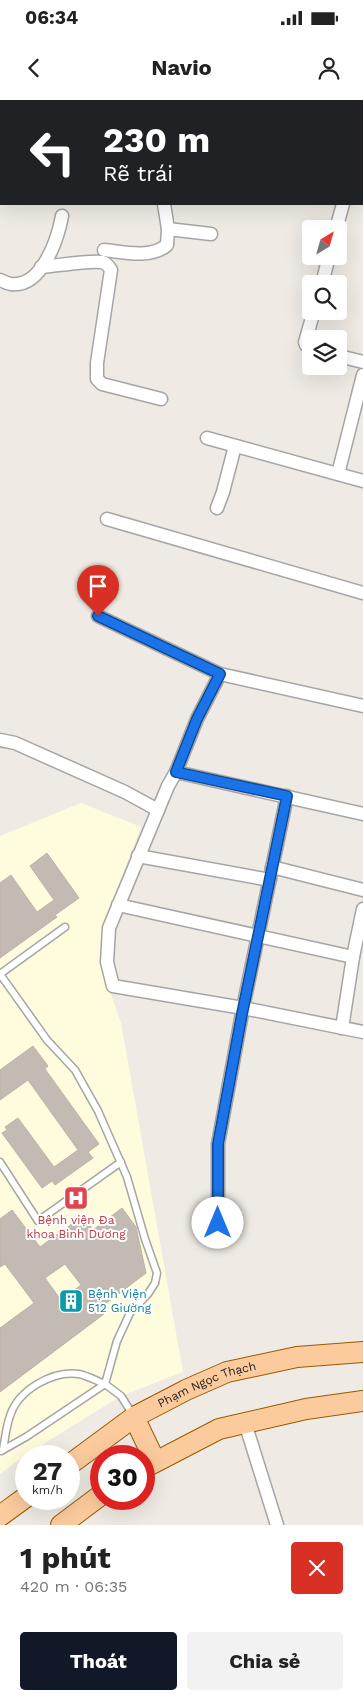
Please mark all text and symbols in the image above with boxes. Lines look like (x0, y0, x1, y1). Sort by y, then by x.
text: 06:34 (25, 6, 78, 29)
icon: back (20, 54, 48, 82)
icon: person (315, 54, 343, 82)
text: Navio (151, 55, 212, 80)
text: 230 m (103, 119, 210, 161)
icon: left (20, 120, 85, 185)
text: Rẽ trái (103, 161, 173, 186)
north arrow (302, 220, 348, 265)
map controls (302, 220, 347, 375)
button: search (302, 275, 347, 320)
button: layers (302, 330, 347, 375)
pin (77, 565, 119, 616)
icon: arrive (84, 572, 112, 600)
hospital icon: Bệnh viện Đa khoa Bình Dương (63, 1185, 89, 1211)
position arrow (191, 1196, 243, 1248)
place label: Bệnh viện Đa khoa Bình Dương (26, 1213, 126, 1241)
place label: Bệnh Viện 512 Giường (88, 1287, 152, 1315)
building icon: Bệnh Viện 512 Giường (58, 1288, 84, 1314)
street label: Phạm Ngọc Thạch (155, 1359, 257, 1411)
speed limit sign: 30 (90, 1445, 155, 1510)
text: 27 (33, 1457, 62, 1486)
text: km/h (32, 1483, 63, 1497)
text: 1 phút (20, 1540, 111, 1575)
button: close (291, 1542, 343, 1594)
text: 420 m · 06:35 (20, 1577, 127, 1596)
button: Thoát (20, 1632, 177, 1690)
button: Chia sẻ (187, 1632, 343, 1690)

